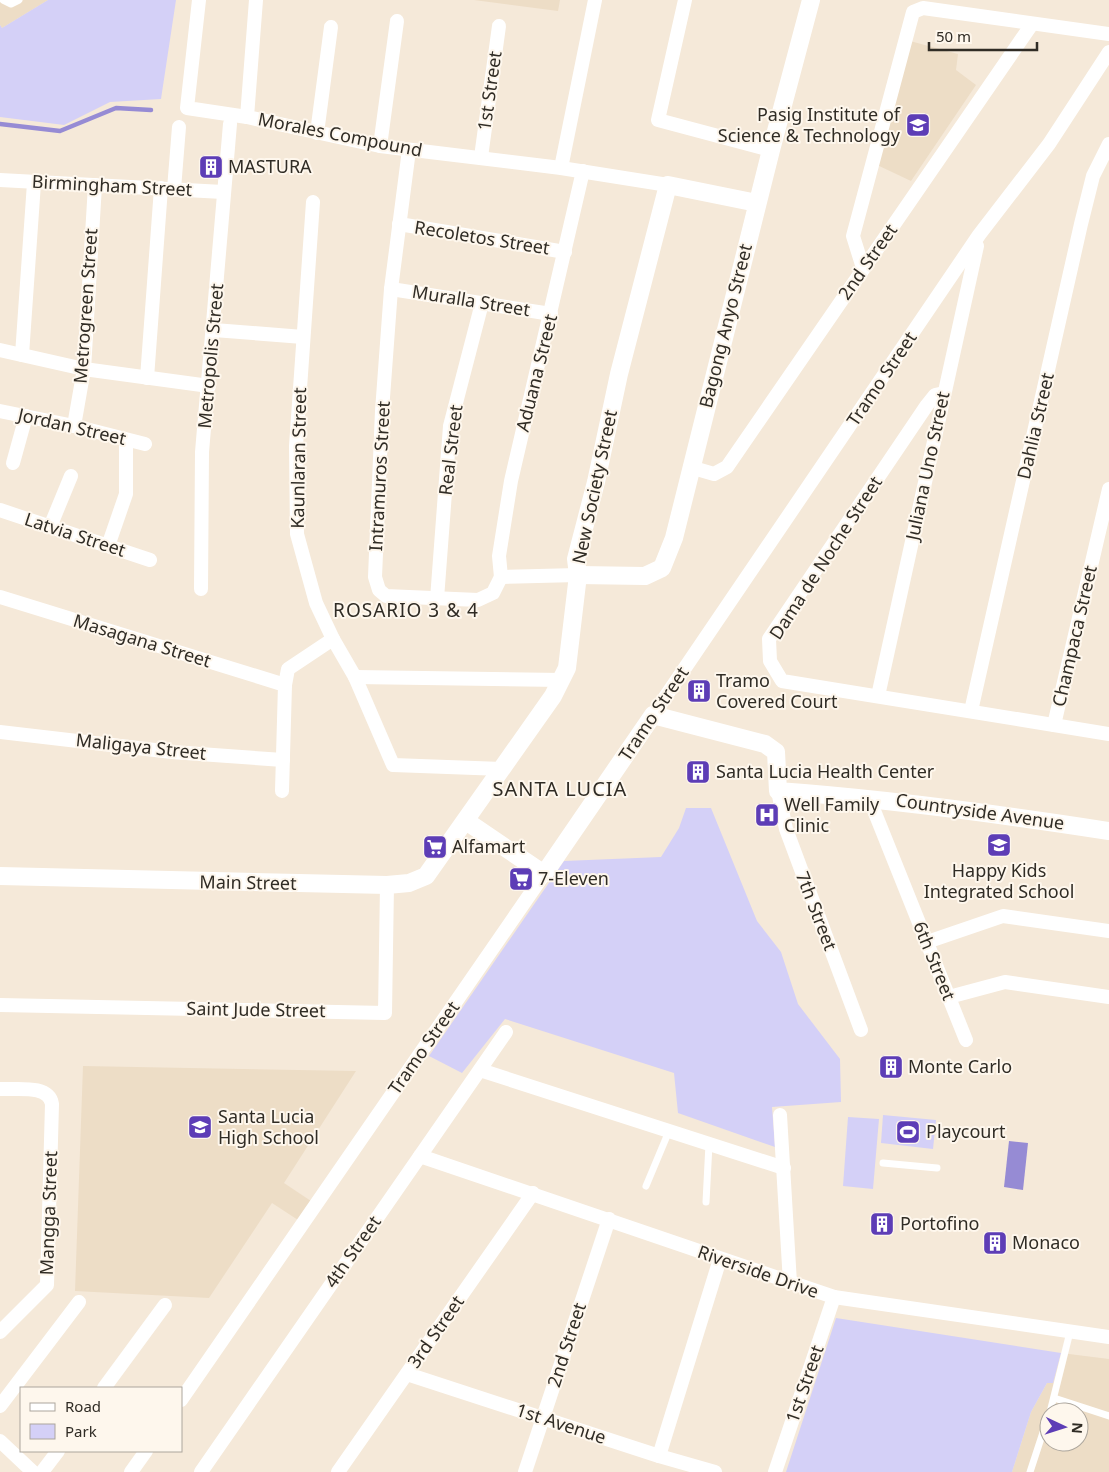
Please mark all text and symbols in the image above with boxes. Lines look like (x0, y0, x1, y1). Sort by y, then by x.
scale bar (929, 20, 1036, 52)
text: 50 m (936, 26, 971, 46)
street label: 1st Street (472, 49, 507, 132)
place label: Pasig Institute of Science & Technology (718, 102, 901, 147)
street label: Morales Compound (256, 106, 424, 162)
school or university icon: Pasig Institute of Science & Technology (905, 112, 931, 138)
building icon: MASTURA (198, 154, 224, 180)
place label: MASTURA (228, 154, 312, 178)
street label: Birmingham Street (31, 169, 193, 201)
street label: Recoletos Street (413, 214, 552, 260)
street label: 2nd Street (832, 218, 902, 304)
street label: Metrogreen Street (68, 227, 102, 384)
street label: Bagong Anyo Street (693, 241, 757, 410)
street label: Muralla Street (411, 279, 532, 321)
street label: Metropolis Street (192, 282, 228, 430)
street label: Aduana Street (510, 311, 562, 434)
street label: Tramo Street (841, 326, 922, 430)
street label: Dahlia Street (1011, 370, 1059, 481)
street label: Kaunlaran Street (285, 387, 311, 529)
street label: Juliana Uno Street (899, 389, 955, 544)
street label: Intramuros Street (363, 400, 395, 552)
street label: Jordan Street (14, 401, 129, 450)
street label: Real Street (433, 403, 468, 497)
street label: New Society Street (566, 407, 622, 566)
street label: Dama de Noche Street (763, 471, 887, 644)
street label: Latvia Street (22, 506, 129, 562)
street label: Champaca Street (1046, 562, 1102, 709)
district label: ROSARIO 3 & 4 (333, 597, 479, 623)
street label: Masagana Street (71, 608, 214, 672)
street label: Tramo Street (613, 661, 694, 765)
place label: Tramo Covered Court (716, 668, 838, 713)
building icon: Tramo Covered Court (686, 678, 712, 704)
street label: Maligaya Street (75, 727, 208, 765)
building icon: Santa Lucia Health Center (685, 759, 711, 785)
place label: Santa Lucia Health Center (716, 759, 935, 783)
district label: SANTA LUCIA (493, 775, 627, 802)
street label: Countryside Avenue (894, 787, 1066, 835)
place label: Well Family Clinic (784, 792, 880, 837)
hospital icon: Well Family Clinic (754, 802, 780, 828)
school or university icon: Happy Kids Integrated School (986, 832, 1012, 858)
supermarket icon: Alfamart (422, 834, 448, 860)
place label: Alfamart (452, 834, 526, 858)
place label: Happy Kids Integrated School (924, 858, 1074, 903)
supermarket icon: 7-Eleven (508, 866, 534, 892)
place label: 7-Eleven (538, 866, 609, 890)
street label: 7th Street (791, 868, 843, 954)
street label: Main Street (199, 869, 297, 895)
street label: 6th Street (908, 918, 962, 1004)
street label: Saint Jude Street (186, 996, 326, 1022)
street label: Tramo Street (382, 996, 465, 1099)
building icon: Monte Carlo (878, 1054, 904, 1080)
place label: Monte Carlo (908, 1054, 1012, 1078)
place label: Santa Lucia High School (218, 1104, 319, 1149)
school or university icon: Santa Lucia High School (187, 1114, 213, 1140)
sports icon: Playcourt (895, 1119, 921, 1145)
place label: Playcourt (926, 1119, 1006, 1143)
street label: Mangga Street (34, 1150, 62, 1276)
street label: 4th Street (319, 1210, 386, 1292)
building icon: Portofino (869, 1211, 895, 1237)
place label: Portofino (900, 1211, 979, 1235)
building icon: Monaco (982, 1230, 1008, 1256)
place label: Monaco (1012, 1230, 1080, 1254)
street label: Riverside Drive (695, 1239, 822, 1303)
street label: 3rd Street (401, 1290, 469, 1372)
street label: 2nd Street (541, 1299, 591, 1390)
street label: 1st Street (780, 1341, 829, 1426)
legend (20, 1387, 182, 1452)
text: Road (65, 1396, 101, 1416)
street label: 1st Avenue (513, 1397, 609, 1449)
north arrow (1039, 1402, 1089, 1452)
text: Park (65, 1421, 97, 1441)
text: N (1068, 1422, 1087, 1434)

